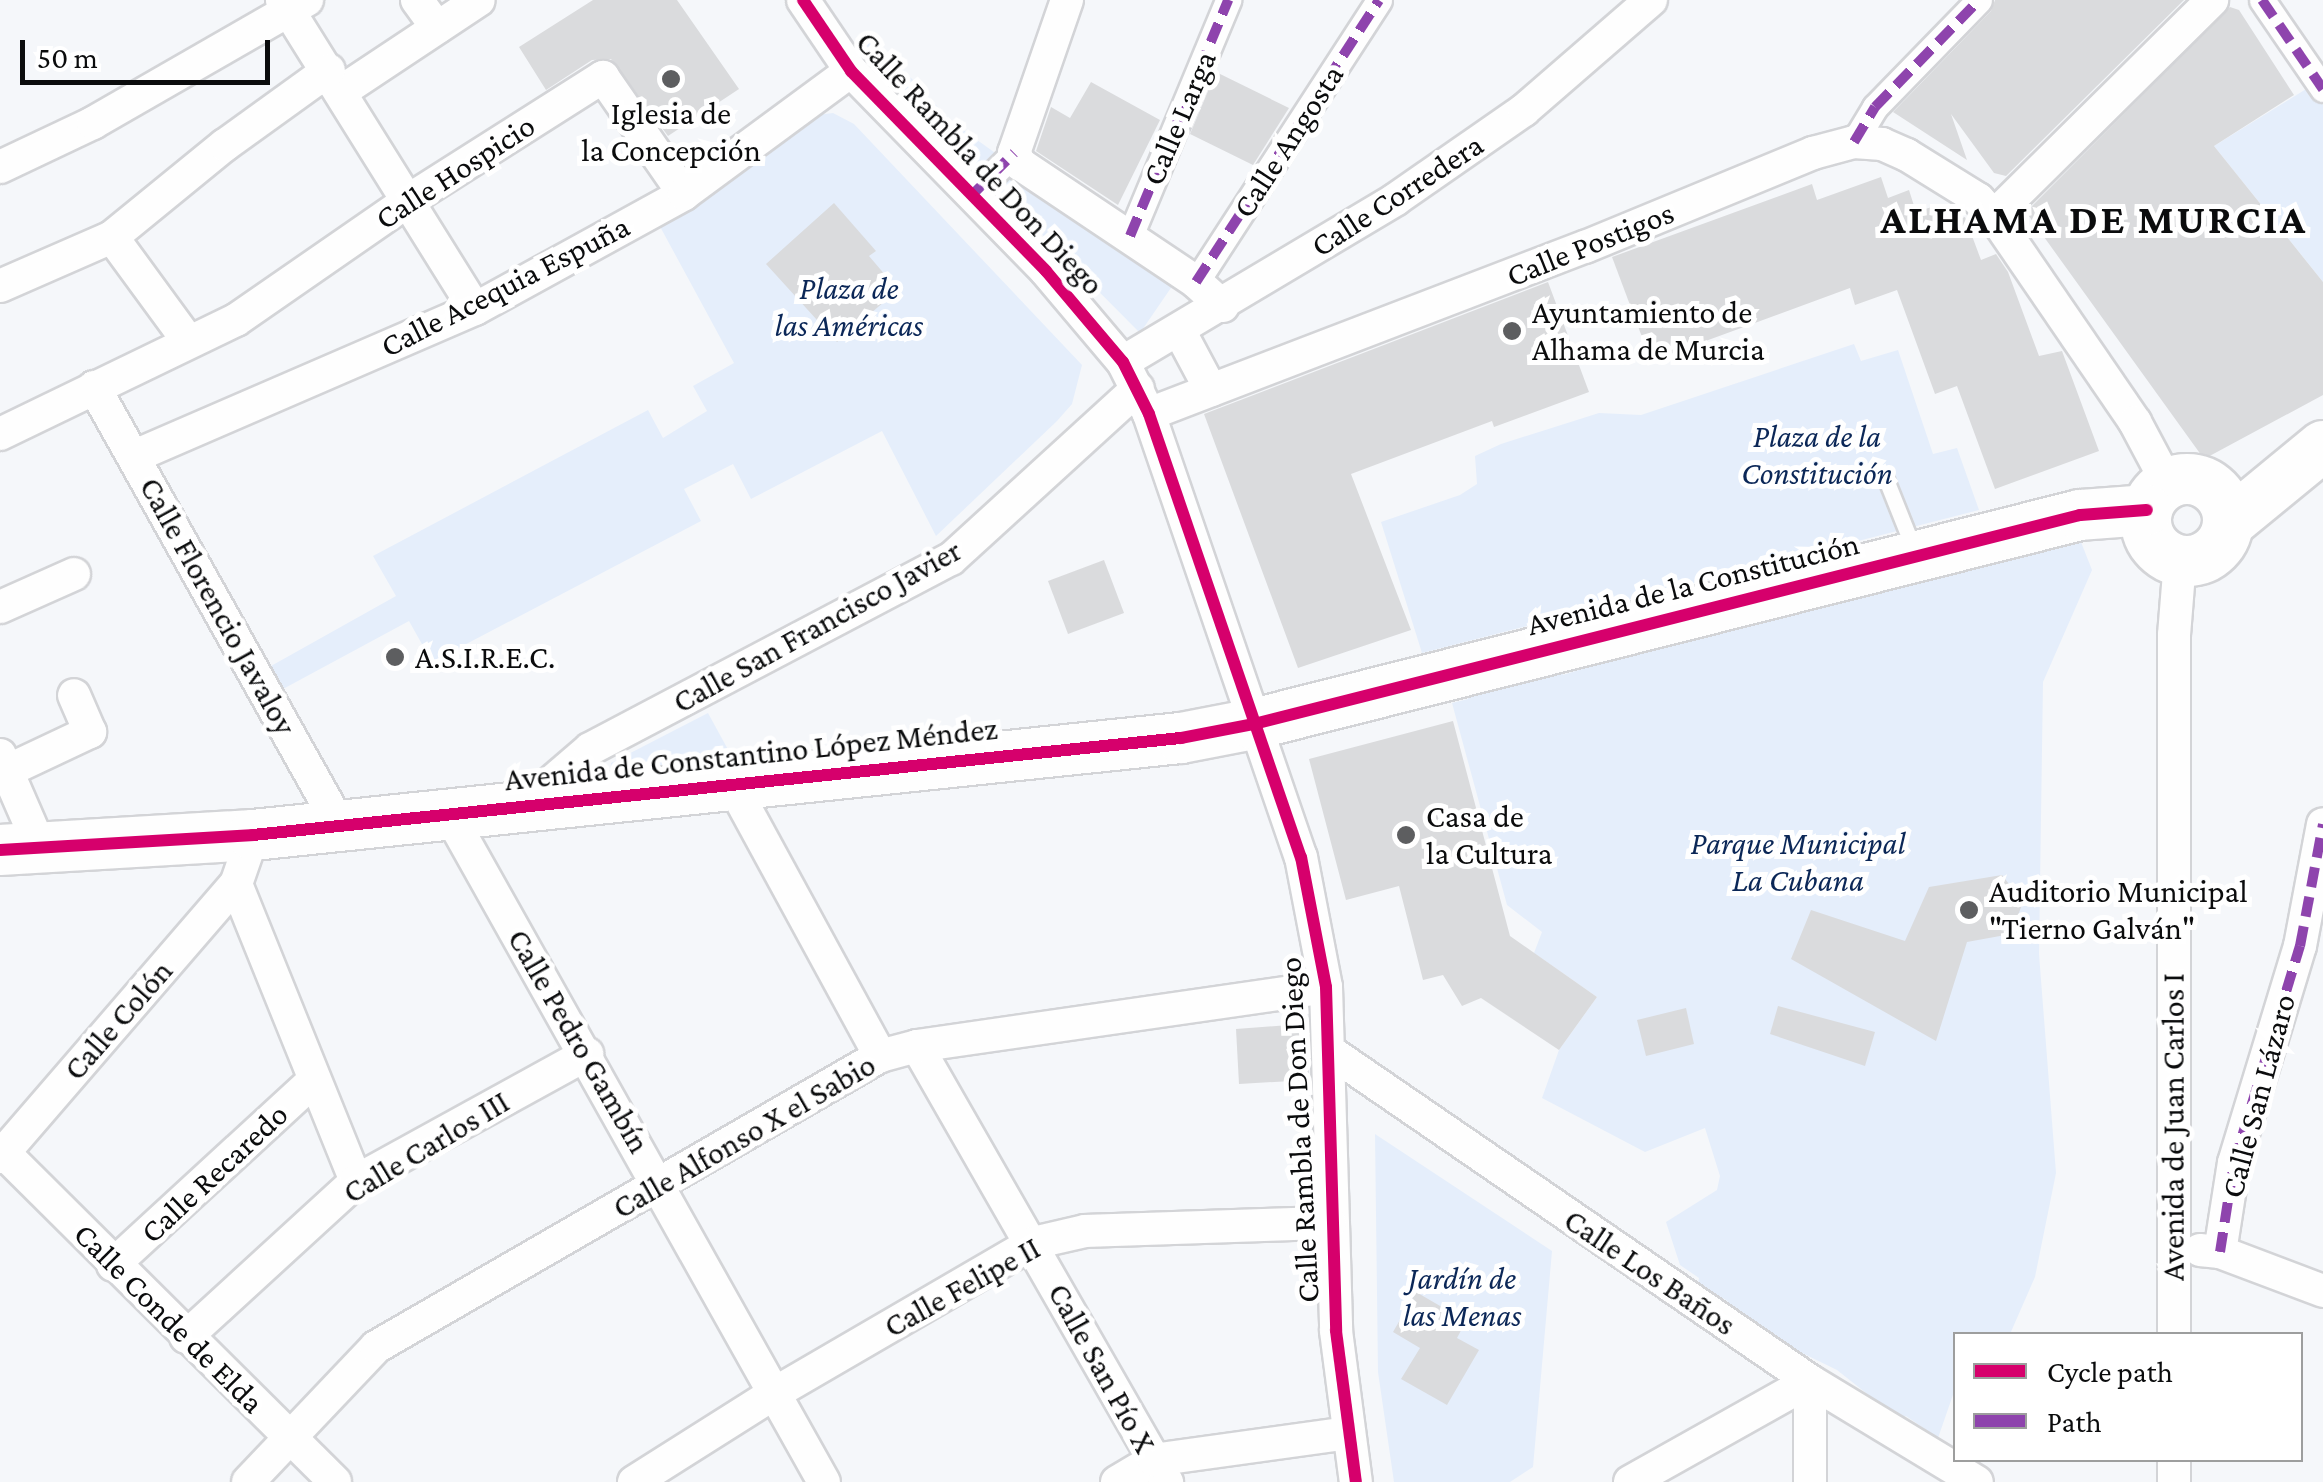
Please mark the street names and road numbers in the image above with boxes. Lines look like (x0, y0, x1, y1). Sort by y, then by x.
street label: Calle Rambla de Don Diego (848, 23, 1112, 303)
street label: Calle Larga (1134, 45, 1224, 191)
street label: Calle Angosta (1224, 57, 1352, 225)
street label: Calle Hospicio (368, 106, 542, 238)
street label: Calle Corredera (1304, 125, 1490, 265)
street label: Calle Postigos (1501, 193, 1679, 295)
street label: Calle Acequia Espuña (374, 207, 636, 365)
street label: Calle Florencio Javaloy (131, 471, 305, 741)
street label: Avenida de la Constitución (1523, 524, 1863, 644)
street label: Calle San Francisco Javier (666, 531, 968, 721)
street label: Avenida de Constantino López Méndez (503, 709, 999, 799)
street label: Calle Pedro Gambín (499, 922, 659, 1160)
street label: Calle Colón (55, 952, 181, 1088)
street label: Calle Rambla de Don Diego (1271, 956, 1327, 1304)
street label: Avenida de Juan Carlos I (2154, 973, 2192, 1281)
street label: Calle San Lázaro (2212, 990, 2304, 1202)
street label: Calle Alfonso X el Sabio (606, 1045, 882, 1227)
street label: Calle Carlos III (336, 1082, 516, 1212)
street label: Calle Recaredo (132, 1095, 296, 1251)
street label: Calle Los Baños (1557, 1201, 1743, 1343)
street label: Calle Conde de Elda (66, 1215, 272, 1421)
street label: Calle Felipe II (877, 1228, 1047, 1346)
street label: Calle San Pío X (1040, 1277, 1164, 1459)

